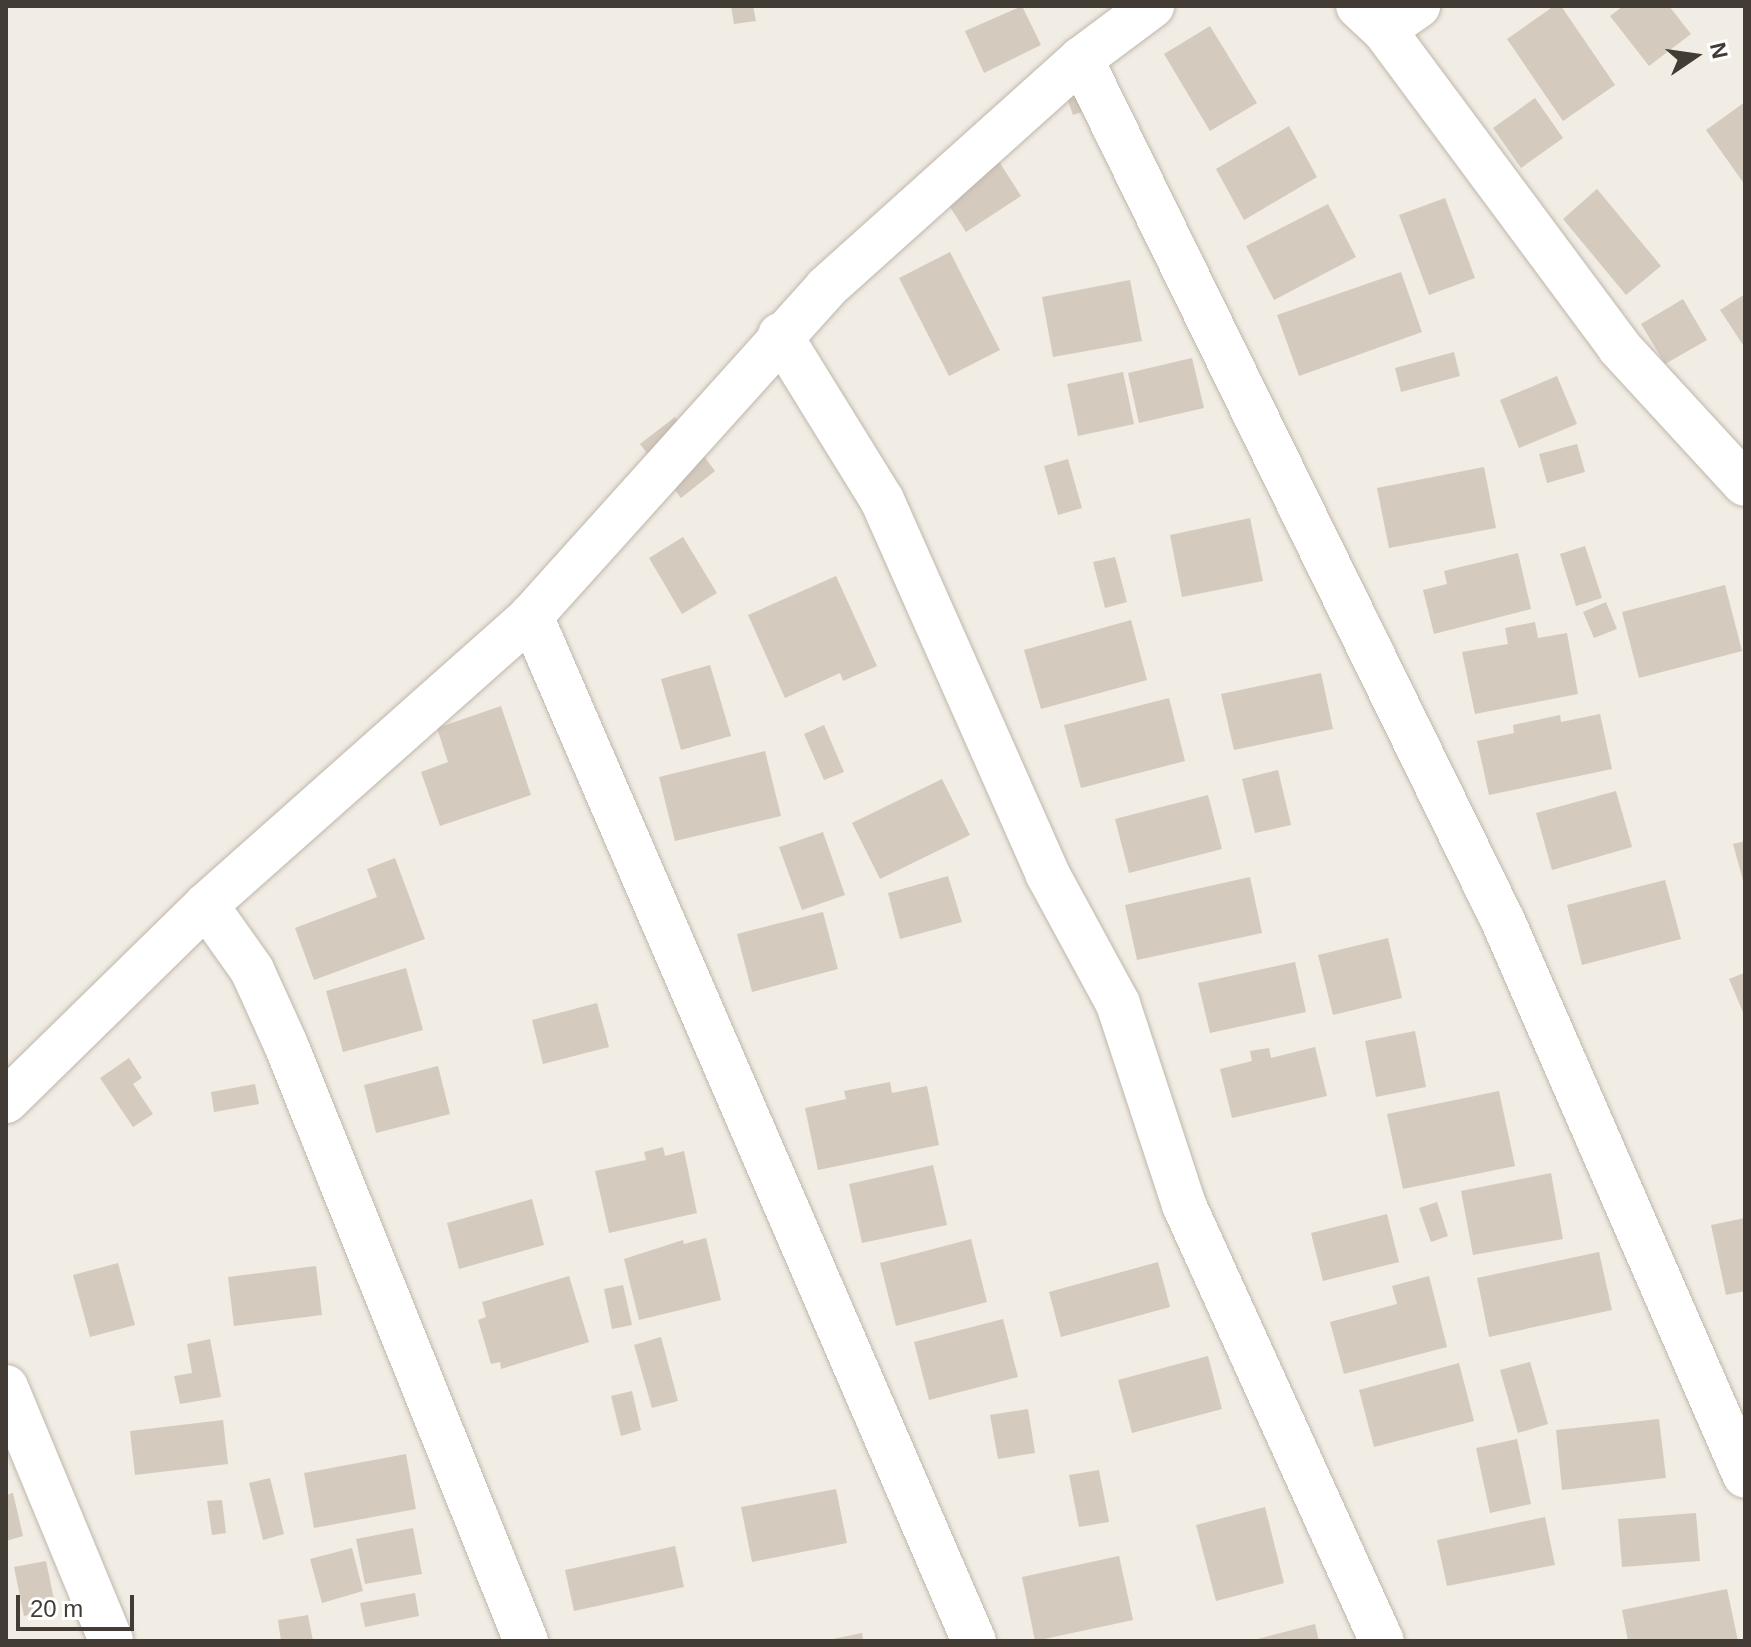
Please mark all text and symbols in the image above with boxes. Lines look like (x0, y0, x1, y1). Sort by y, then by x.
north arrow (1655, 16, 1735, 96)
text: N (1705, 40, 1733, 61)
scale bar (20, 1579, 138, 1629)
text: 20 m (30, 1595, 83, 1622)

